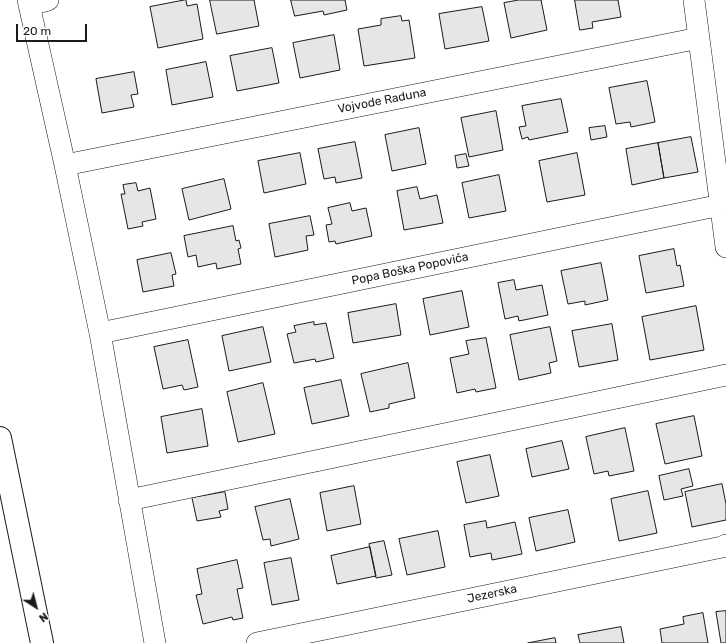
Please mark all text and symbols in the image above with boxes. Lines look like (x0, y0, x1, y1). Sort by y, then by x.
scale bar (18, 16, 89, 42)
text: 20 m (23, 24, 51, 38)
street label: Vojvode Raduna (336, 85, 428, 117)
street label: Popa Boška Popovića (350, 250, 470, 288)
street label: Jezerska (466, 582, 518, 606)
north arrow (16, 587, 56, 627)
text: N (36, 610, 50, 625)

